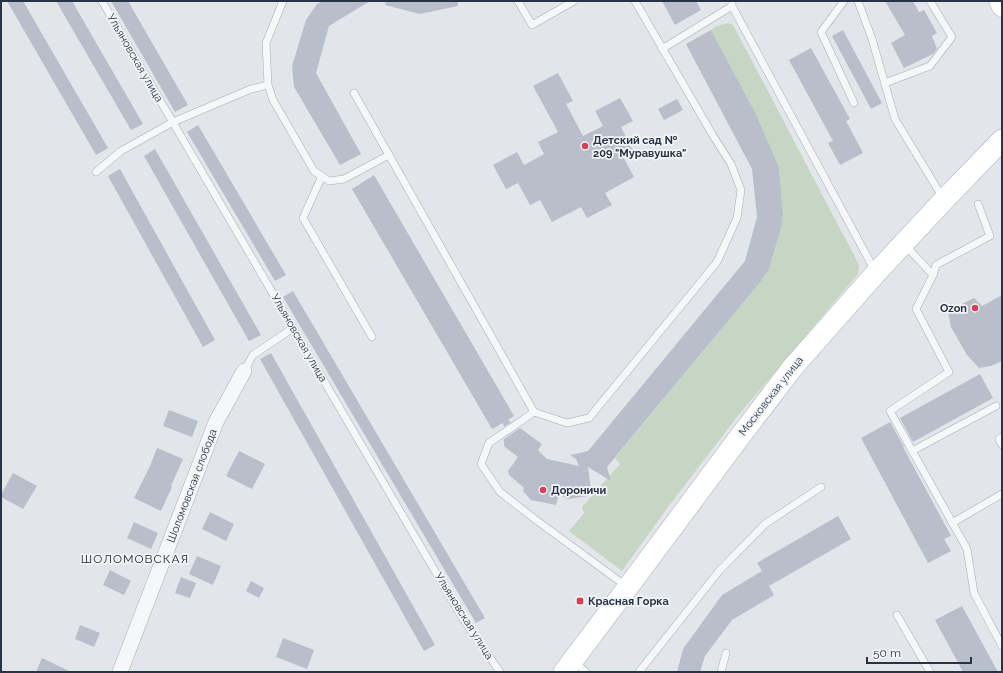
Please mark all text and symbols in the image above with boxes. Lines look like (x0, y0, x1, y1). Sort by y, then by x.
street label: Ульяновская улица (104, 11, 166, 105)
place label: Детский сад № 209 "Муравушка" (593, 134, 686, 160)
marker: Детский сад № 209 "Муравушка" (580, 141, 590, 151)
street label: Ульяновская улица (268, 291, 330, 385)
place label: Ozon (940, 302, 967, 315)
marker: Ozon (970, 303, 980, 313)
street label: Московская улица (736, 354, 806, 438)
street label: Шоломовская слобода (164, 427, 220, 545)
place label: Дороничи (551, 484, 606, 497)
marker: Дороничи (538, 485, 548, 495)
district label: ШОЛОМОВСКАЯ (81, 552, 189, 566)
street label: Ульяновская улица (432, 570, 496, 662)
place label: Красная Горка (588, 595, 669, 608)
marker: Красная Горка (575, 596, 585, 606)
scale bar (867, 639, 971, 665)
text: 50 m (873, 646, 901, 660)

